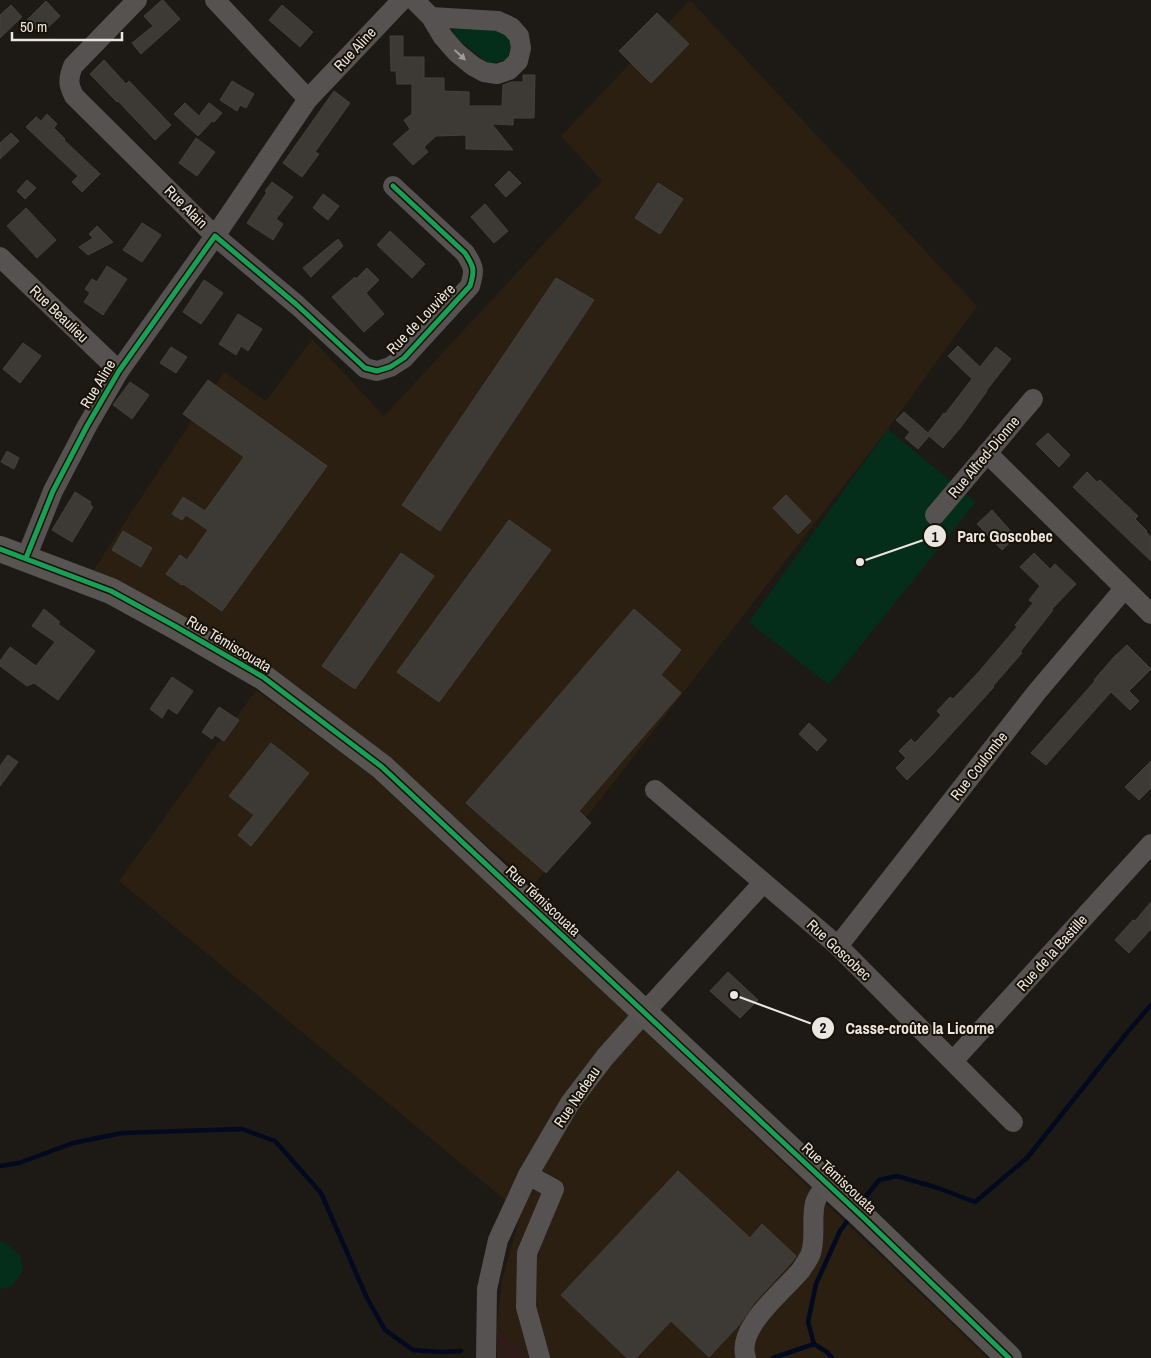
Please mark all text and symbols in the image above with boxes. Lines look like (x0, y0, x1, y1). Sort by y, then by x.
scale bar (12, 10, 122, 42)
text: 50 m (20, 16, 47, 37)
street label: Rue Aline (329, 22, 381, 75)
one-way arrow (454, 49, 466, 61)
street label: Rue Alain (160, 180, 213, 233)
street label: Rue de Louvière (381, 279, 460, 359)
street label: Rue Beaulieu (25, 280, 93, 347)
street label: Rue Aline (75, 355, 120, 412)
street label: Rue Alfred-Dionne (943, 411, 1024, 502)
callout: Parc Goscobec (922, 521, 1063, 552)
text: Parc Goscobec (957, 525, 1053, 547)
text: 1 (932, 526, 939, 547)
street label: Rue Témiscouata (183, 610, 276, 677)
street label: Rue Coulombe (945, 727, 1012, 804)
street label: Rue Témiscouata (501, 860, 586, 941)
street label: Rue de la Bastille (1012, 910, 1092, 996)
street label: Rue Goscobec (802, 914, 876, 985)
callout: Casse-croûte la Licorne (811, 1012, 1004, 1043)
text: 2 (820, 1017, 827, 1038)
text: Casse-croûte la Licorne (846, 1017, 994, 1039)
street label: Rue Nadeau (549, 1062, 605, 1131)
street label: Rue Témiscouata (797, 1137, 882, 1218)

